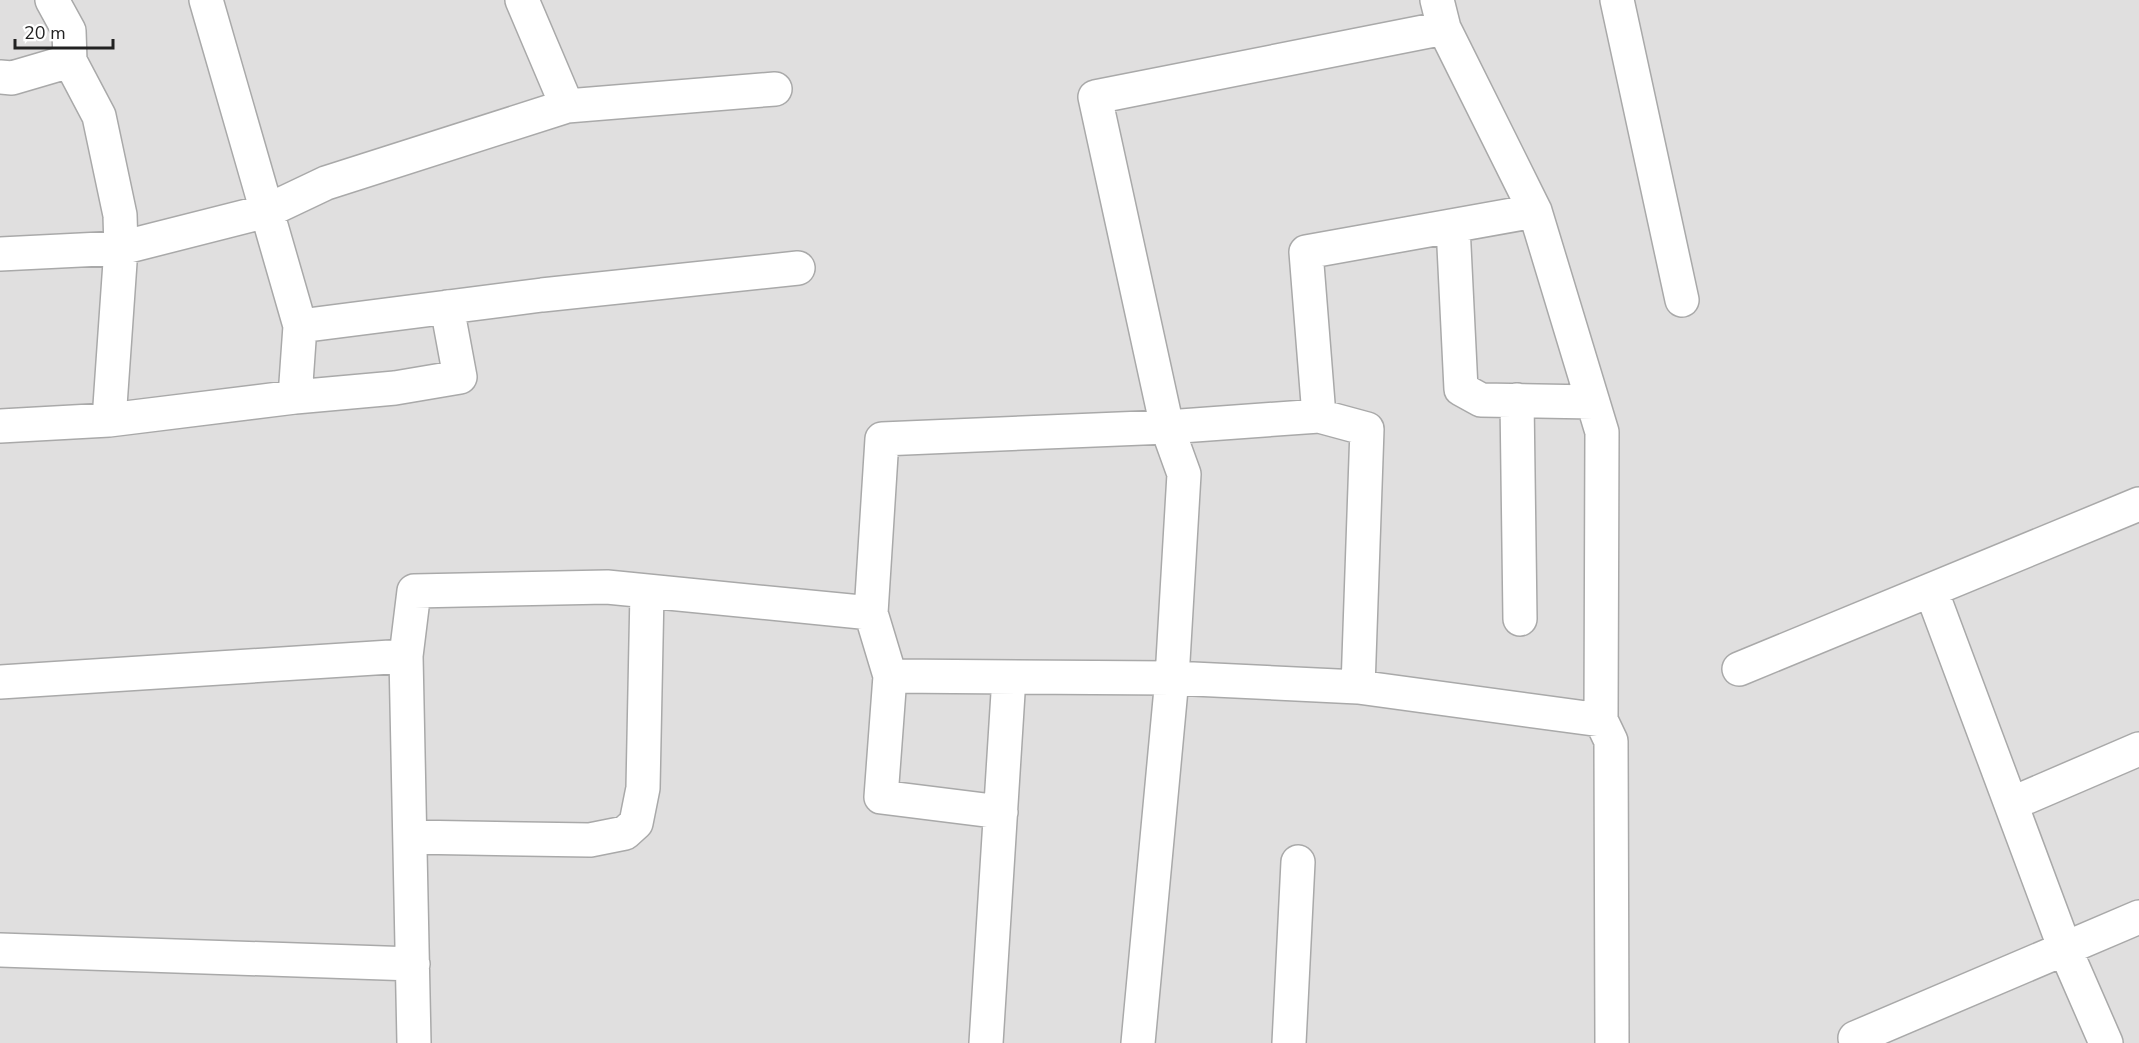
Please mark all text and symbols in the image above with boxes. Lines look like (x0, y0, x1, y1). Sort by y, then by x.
scale bar (15, 12, 112, 50)
text: 20 m (24, 21, 66, 45)

